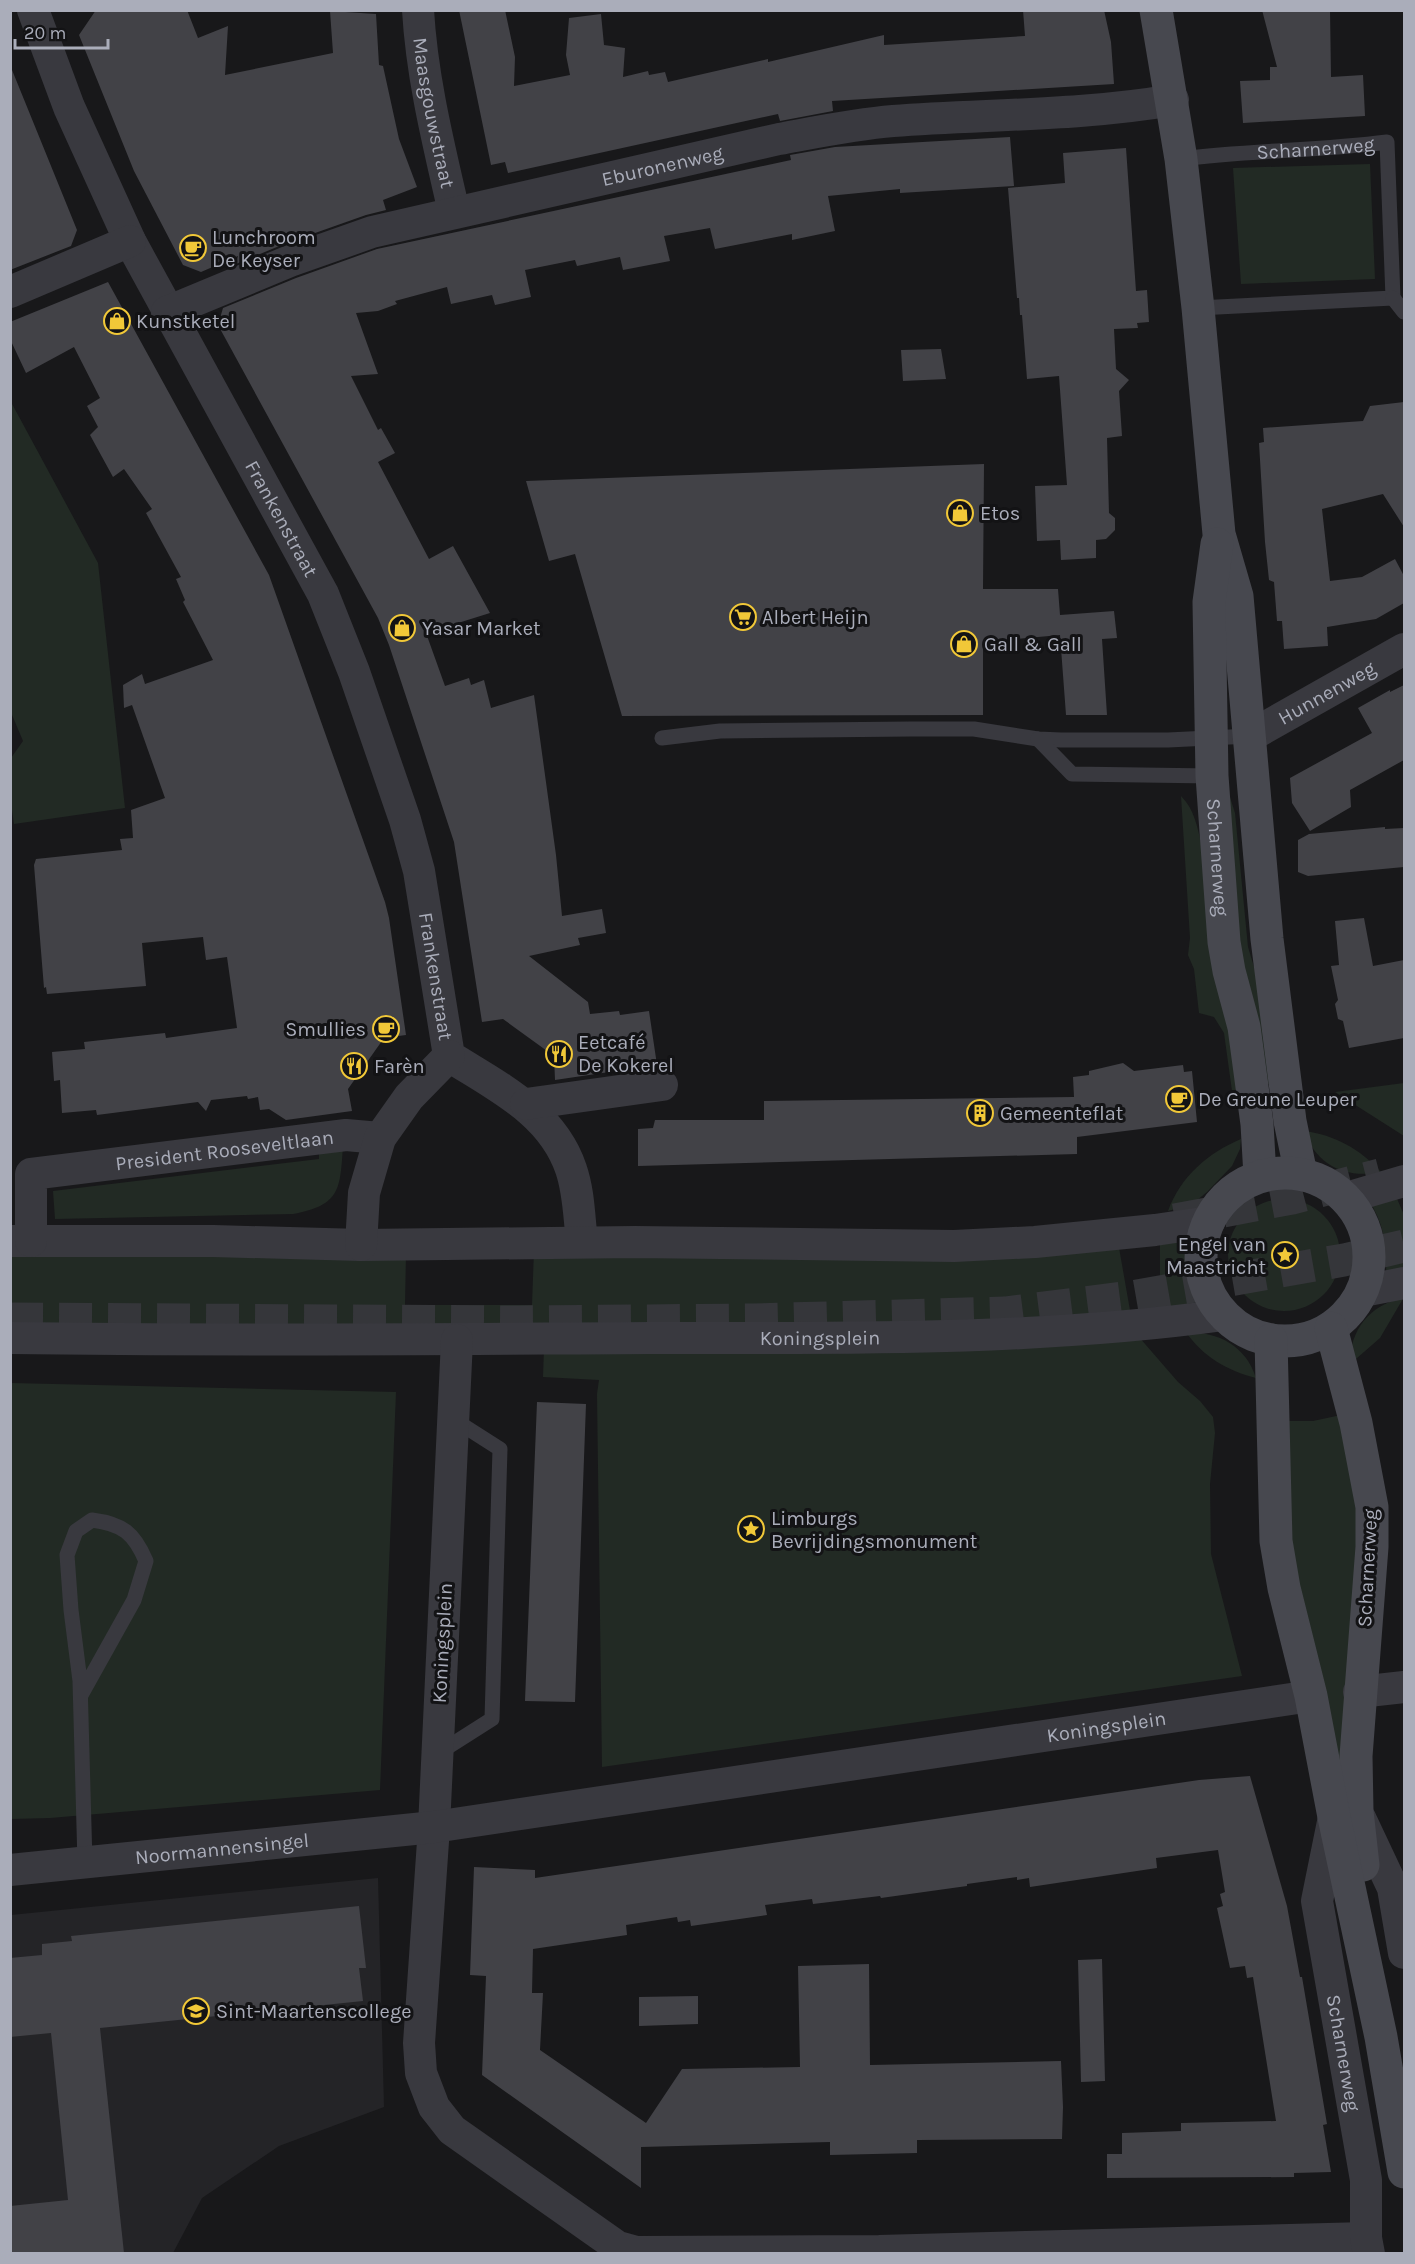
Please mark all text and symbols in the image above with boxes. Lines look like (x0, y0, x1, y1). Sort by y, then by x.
scale bar (15, 12, 108, 50)
text: 20 m (24, 22, 66, 44)
street label: Maasgouwstraat (408, 36, 459, 191)
street label: Scharnerweg (1256, 133, 1376, 164)
street label: Eburonenweg (600, 141, 725, 191)
place label: Lunchroom De Keyser (212, 226, 316, 272)
cafe icon: Lunchroom De Keyser (178, 233, 208, 263)
shop icon: Kunstketel (102, 306, 132, 336)
place label: Kunstketel (136, 310, 235, 333)
street label: Frankenstraat (240, 457, 323, 581)
shop icon: Etos (945, 498, 975, 528)
place label: Etos (980, 502, 1020, 525)
supermarket icon: Albert Heijn (728, 602, 758, 632)
place label: Albert Heijn (762, 606, 869, 629)
shop icon: Yasar Market (387, 613, 417, 643)
place label: Yasar Market (422, 617, 541, 640)
shop icon: Gall & Gall (949, 629, 979, 659)
place label: Gall & Gall (984, 633, 1082, 656)
street label: Hunnenweg (1274, 657, 1380, 730)
street label: Scharnerweg (1202, 797, 1233, 917)
street label: Frankenstraat (414, 911, 457, 1042)
cafe icon: Smullies (371, 1014, 401, 1044)
place label: Smullies (285, 1018, 366, 1041)
place label: Eetcafé De Kokerel (578, 1031, 674, 1077)
restaurant icon: Eetcafé De Kokerel (544, 1039, 574, 1069)
restaurant icon: Farèn (339, 1051, 369, 1081)
place label: Farèn (374, 1055, 425, 1078)
cafe icon: De Greune Leuper (1164, 1084, 1194, 1114)
place label: De Greune Leuper (1198, 1088, 1357, 1111)
building icon: Gemeenteflat (965, 1098, 995, 1128)
place label: Gemeenteflat (1000, 1102, 1124, 1125)
street label: President Rooseveltlaan (114, 1126, 335, 1175)
place label: Engel van Maastricht (1166, 1233, 1266, 1279)
place icon: Engel van Maastricht (1270, 1240, 1300, 1270)
street label: Koningsplein (760, 1326, 880, 1350)
place label: Limburgs Bevrijdingsmonument (771, 1507, 978, 1553)
street label: Scharnerweg (1353, 1508, 1382, 1628)
place icon: Limburgs Bevrijdingsmonument (736, 1514, 766, 1544)
street label: Koningsplein (428, 1582, 457, 1704)
street label: Koningsplein (1045, 1707, 1168, 1747)
street label: Noormannensingel (134, 1829, 310, 1869)
street label: Scharnerweg (1322, 1993, 1365, 2113)
school or university icon: Sint-Maartenscollege (181, 1996, 211, 2026)
place label: Sint-Maartenscollege (216, 2000, 411, 2023)

